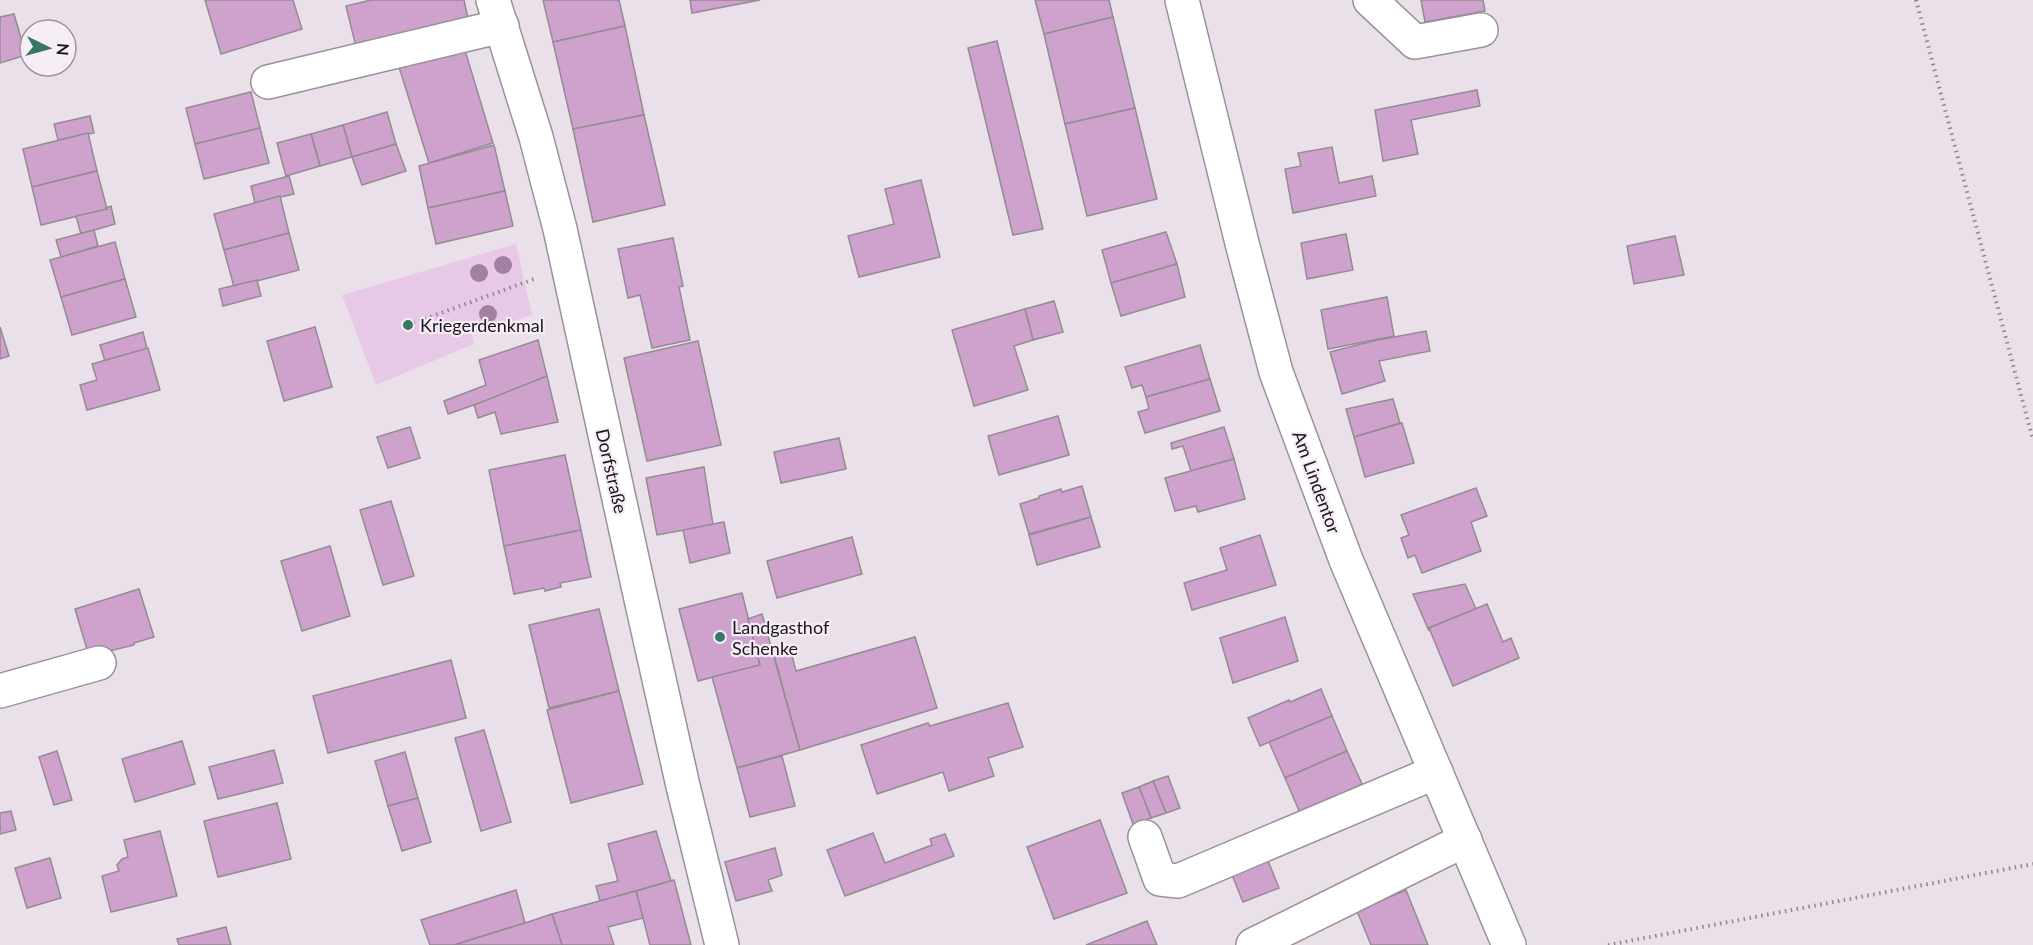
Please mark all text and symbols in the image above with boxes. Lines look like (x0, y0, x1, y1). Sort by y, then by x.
north arrow (18, 18, 78, 78)
text: N (53, 42, 73, 56)
place label: Kriegerdenkmal (420, 314, 544, 336)
marker: Kriegerdenkmal (401, 318, 415, 332)
street label: Dorfstraße (592, 427, 632, 515)
street label: Am Lindentor (1288, 428, 1346, 537)
place label: Landgasthof Schenke (732, 616, 830, 659)
marker: Landgasthof Schenke (713, 630, 727, 644)

